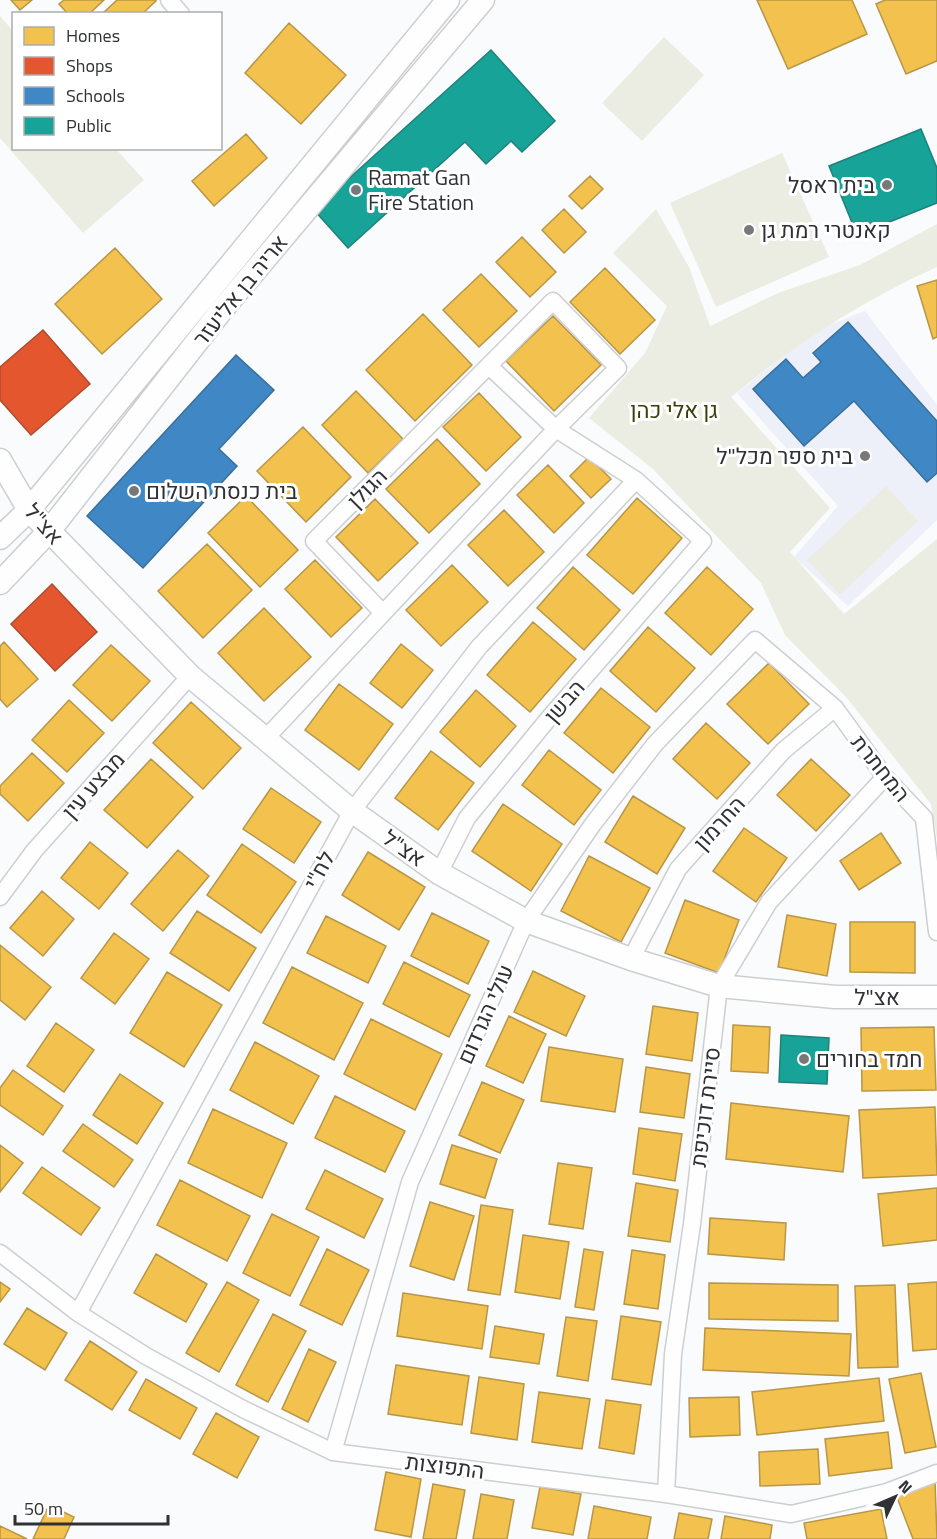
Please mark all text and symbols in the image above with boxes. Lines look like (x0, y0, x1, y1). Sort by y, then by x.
legend (12, 12, 222, 150)
text: Homes (66, 22, 120, 49)
text: Shops (66, 52, 113, 79)
text: Schools (66, 82, 125, 109)
text: Public (66, 112, 112, 139)
place label: Ramat Gan Fire Station (368, 160, 474, 219)
place label: בית ראסל (788, 168, 875, 202)
marker: בית ראסל (880, 178, 894, 192)
marker: Ramat Gan Fire Station (349, 183, 363, 197)
place label: קאנטרי רמת גן (761, 213, 891, 247)
marker: קאנטרי רמת גן (742, 223, 756, 237)
street label: אריה בן אליעזר (184, 227, 296, 353)
park label: גן אלי כהן (630, 393, 718, 427)
place label: בית ספר מכל"ל (716, 439, 853, 473)
marker: בית ספר מכל"ל (858, 449, 872, 463)
street label: הגולן (339, 460, 395, 516)
place label: בית כנסת השלום (146, 474, 298, 508)
marker: בית כנסת השלום (127, 484, 141, 498)
street label: אצ"ל (16, 496, 72, 552)
street label: הבשן (535, 672, 593, 730)
street label: המחתרת (843, 727, 919, 809)
street label: מבצע עין (53, 744, 133, 826)
street label: החרמון (685, 788, 753, 858)
street label: אצ"ל (376, 821, 432, 875)
street label: לח"י (295, 844, 343, 896)
street label: עולי הגרדום (448, 959, 522, 1069)
street label: אצ"ל (854, 980, 900, 1014)
place label: חמד בחורים (816, 1042, 922, 1076)
street label: סיירת דוכיפת (681, 1045, 729, 1169)
marker: חמד בחורים (797, 1052, 811, 1066)
street label: התפוצות (404, 1444, 486, 1488)
north arrow (865, 1467, 925, 1527)
text: N (893, 1474, 918, 1499)
scale bar (15, 1488, 168, 1526)
text: 50 m (24, 1495, 63, 1522)

